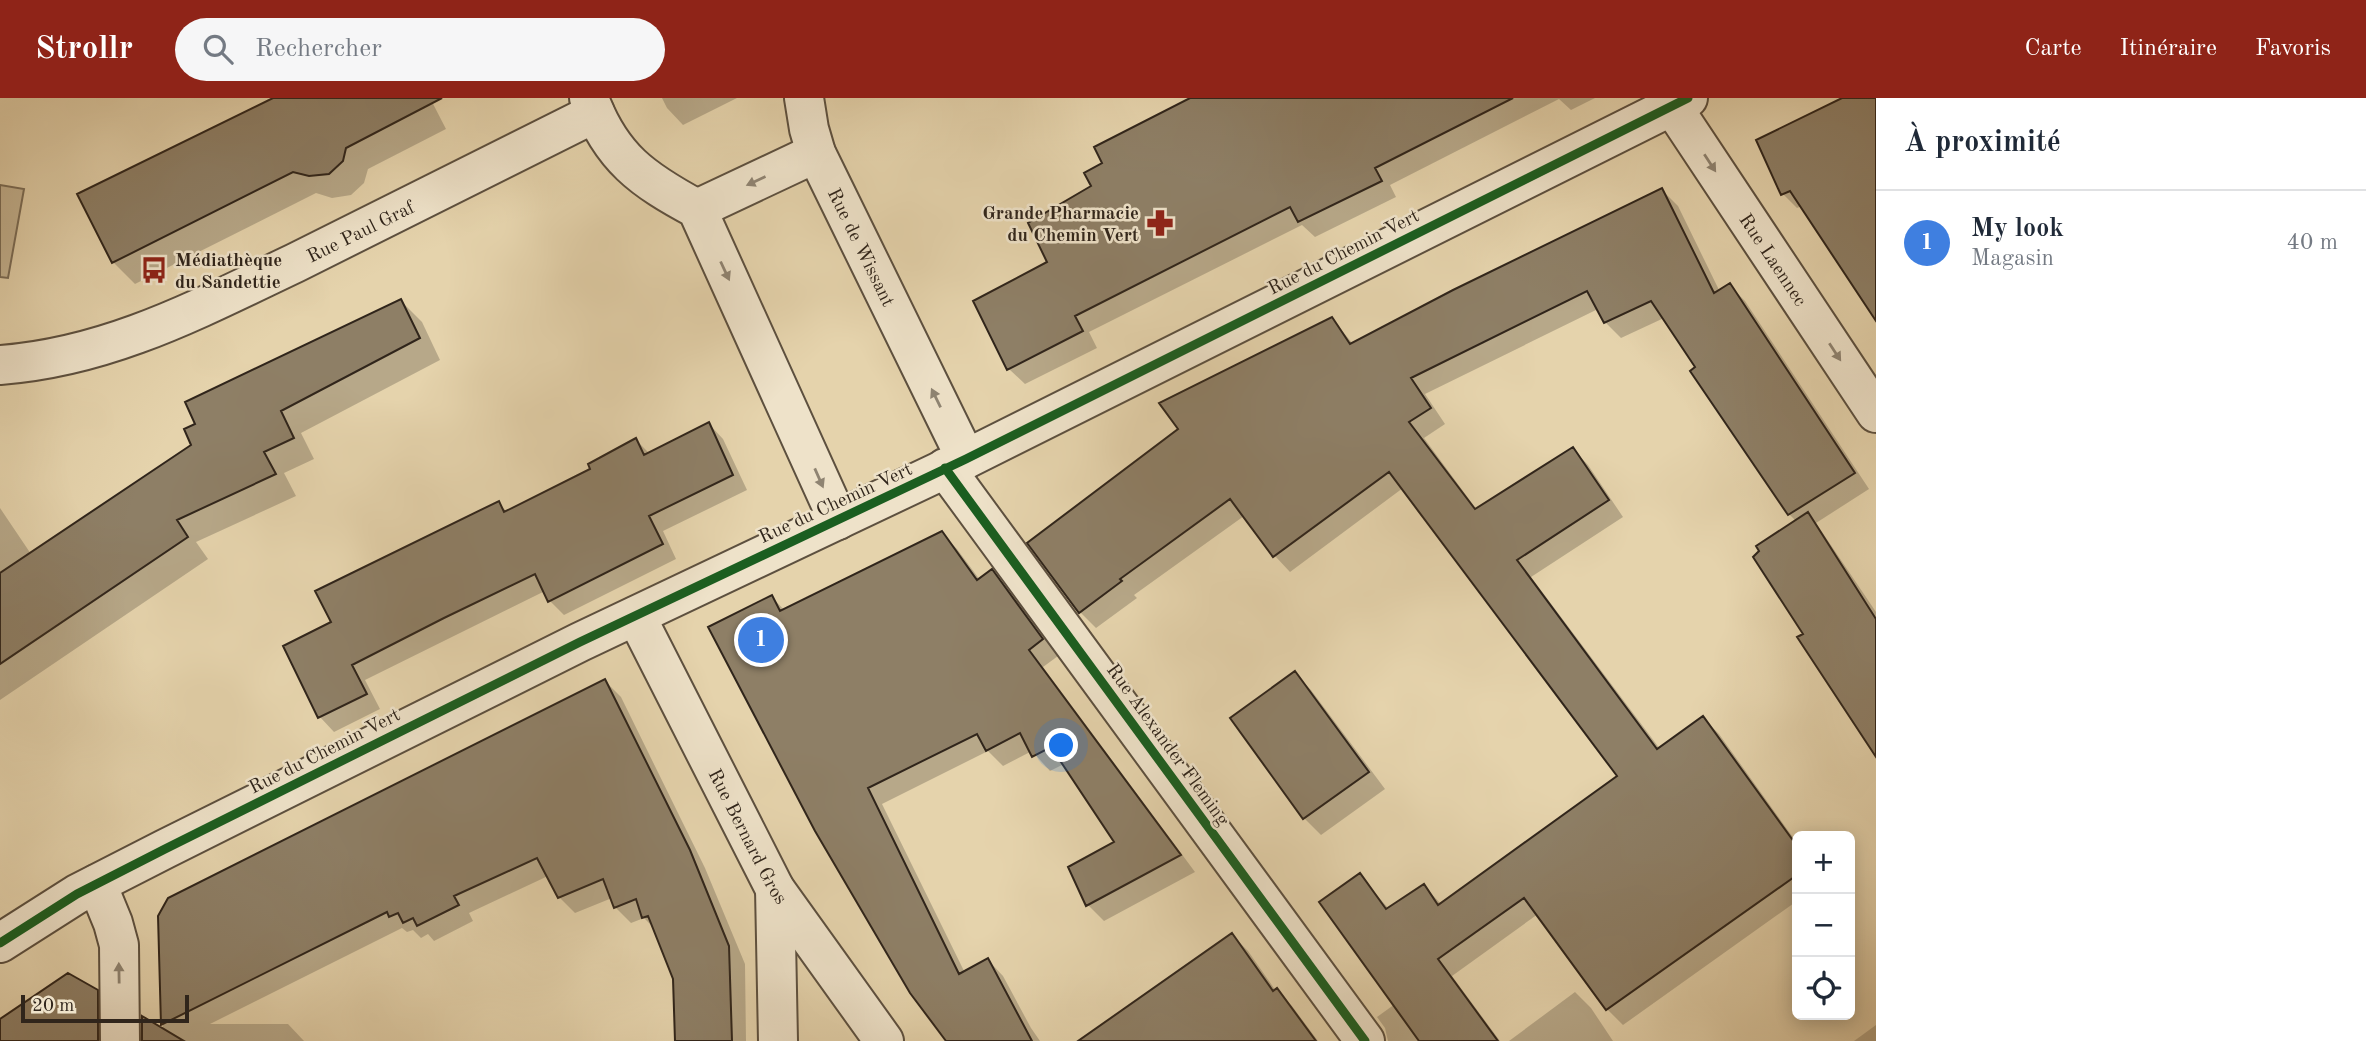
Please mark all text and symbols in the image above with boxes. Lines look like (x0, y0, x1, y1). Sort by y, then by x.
search box (175, 18, 665, 81)
icon: search (199, 30, 237, 68)
text: Strollr (35, 33, 133, 66)
text: Rechercher (255, 36, 382, 62)
text: Carte (2024, 37, 2082, 61)
text: Itinéraire (2120, 37, 2217, 61)
text: Favoris (2255, 37, 2331, 61)
text: À proximité (1904, 128, 2061, 158)
one-way arrow (1703, 153, 1716, 172)
one-way arrow (746, 175, 766, 187)
street label: Rue de Wissant (823, 186, 897, 310)
street label: Rue Paul Graf (305, 198, 419, 268)
place label: Grande Pharmacie du Chemin Vert (982, 205, 1139, 246)
street label: Rue du Chemin Vert (1265, 207, 1423, 300)
pharmacy icon: Grande Pharmacie du Chemin Vert (1145, 208, 1175, 238)
street label: Rue Laennec (1734, 211, 1809, 310)
text: My look (1971, 216, 2064, 242)
text: 1 (1920, 231, 1934, 254)
text: 40 m (2287, 231, 2338, 254)
text: Magasin (1971, 247, 2054, 270)
place label: Médiathèque du Sandettie (175, 252, 282, 293)
bus stop icon: Médiathèque du Sandettie (139, 255, 169, 285)
one-way arrow (719, 261, 731, 281)
one-way arrow (1829, 342, 1842, 362)
one-way arrow (930, 388, 942, 408)
street label: Rue du Chemin Vert (756, 460, 916, 548)
one-way arrow (813, 468, 825, 488)
pin: 1 (738, 614, 784, 666)
street label: Rue Alexander Fleming (1102, 661, 1232, 831)
street label: Rue du Chemin Vert (246, 706, 404, 799)
your location (1044, 728, 1078, 762)
street label: Rue Bernard Gros (703, 766, 790, 908)
map controls (1792, 831, 1855, 1020)
button: + (1792, 831, 1855, 894)
button: − (1792, 894, 1855, 957)
button: locate (1792, 957, 1855, 1020)
one-way arrow (114, 962, 125, 984)
scale bar (21, 992, 189, 1024)
text: 20 m (32, 997, 74, 1016)

